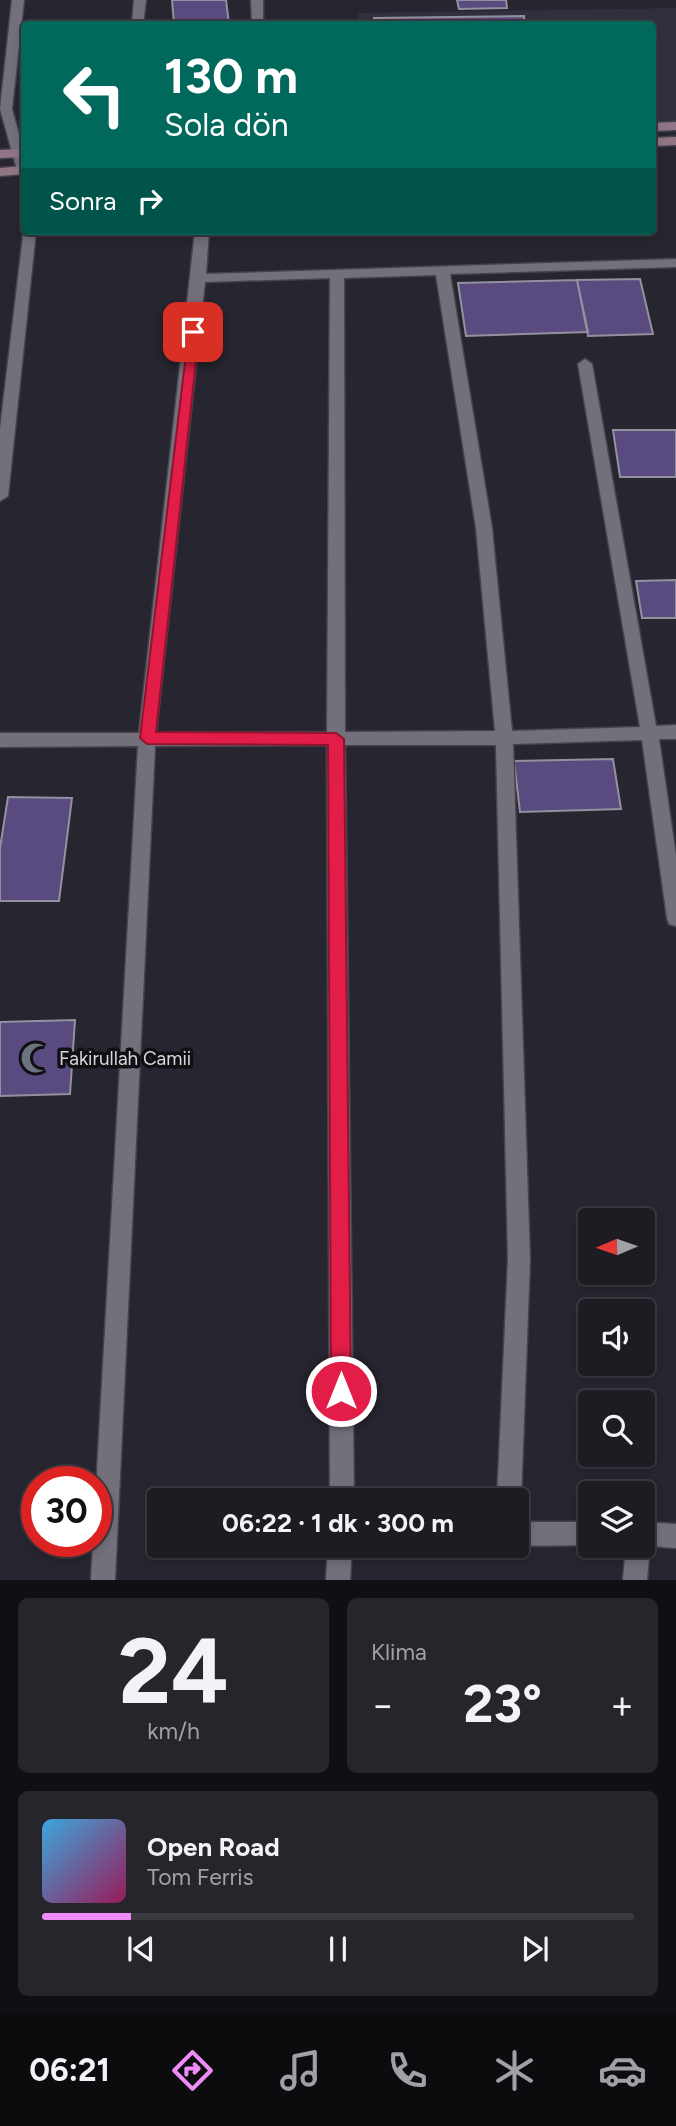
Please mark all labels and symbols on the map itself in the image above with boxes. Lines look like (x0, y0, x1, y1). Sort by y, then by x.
pin (163, 302, 223, 362)
mosque icon: Fakirullah Camii (19, 1041, 53, 1075)
place label: Fakirullah Camii (59, 1047, 191, 1070)
north arrow (578, 1208, 654, 1284)
position arrow (304, 1354, 378, 1428)
speed limit sign: 30 (21, 1466, 112, 1557)

